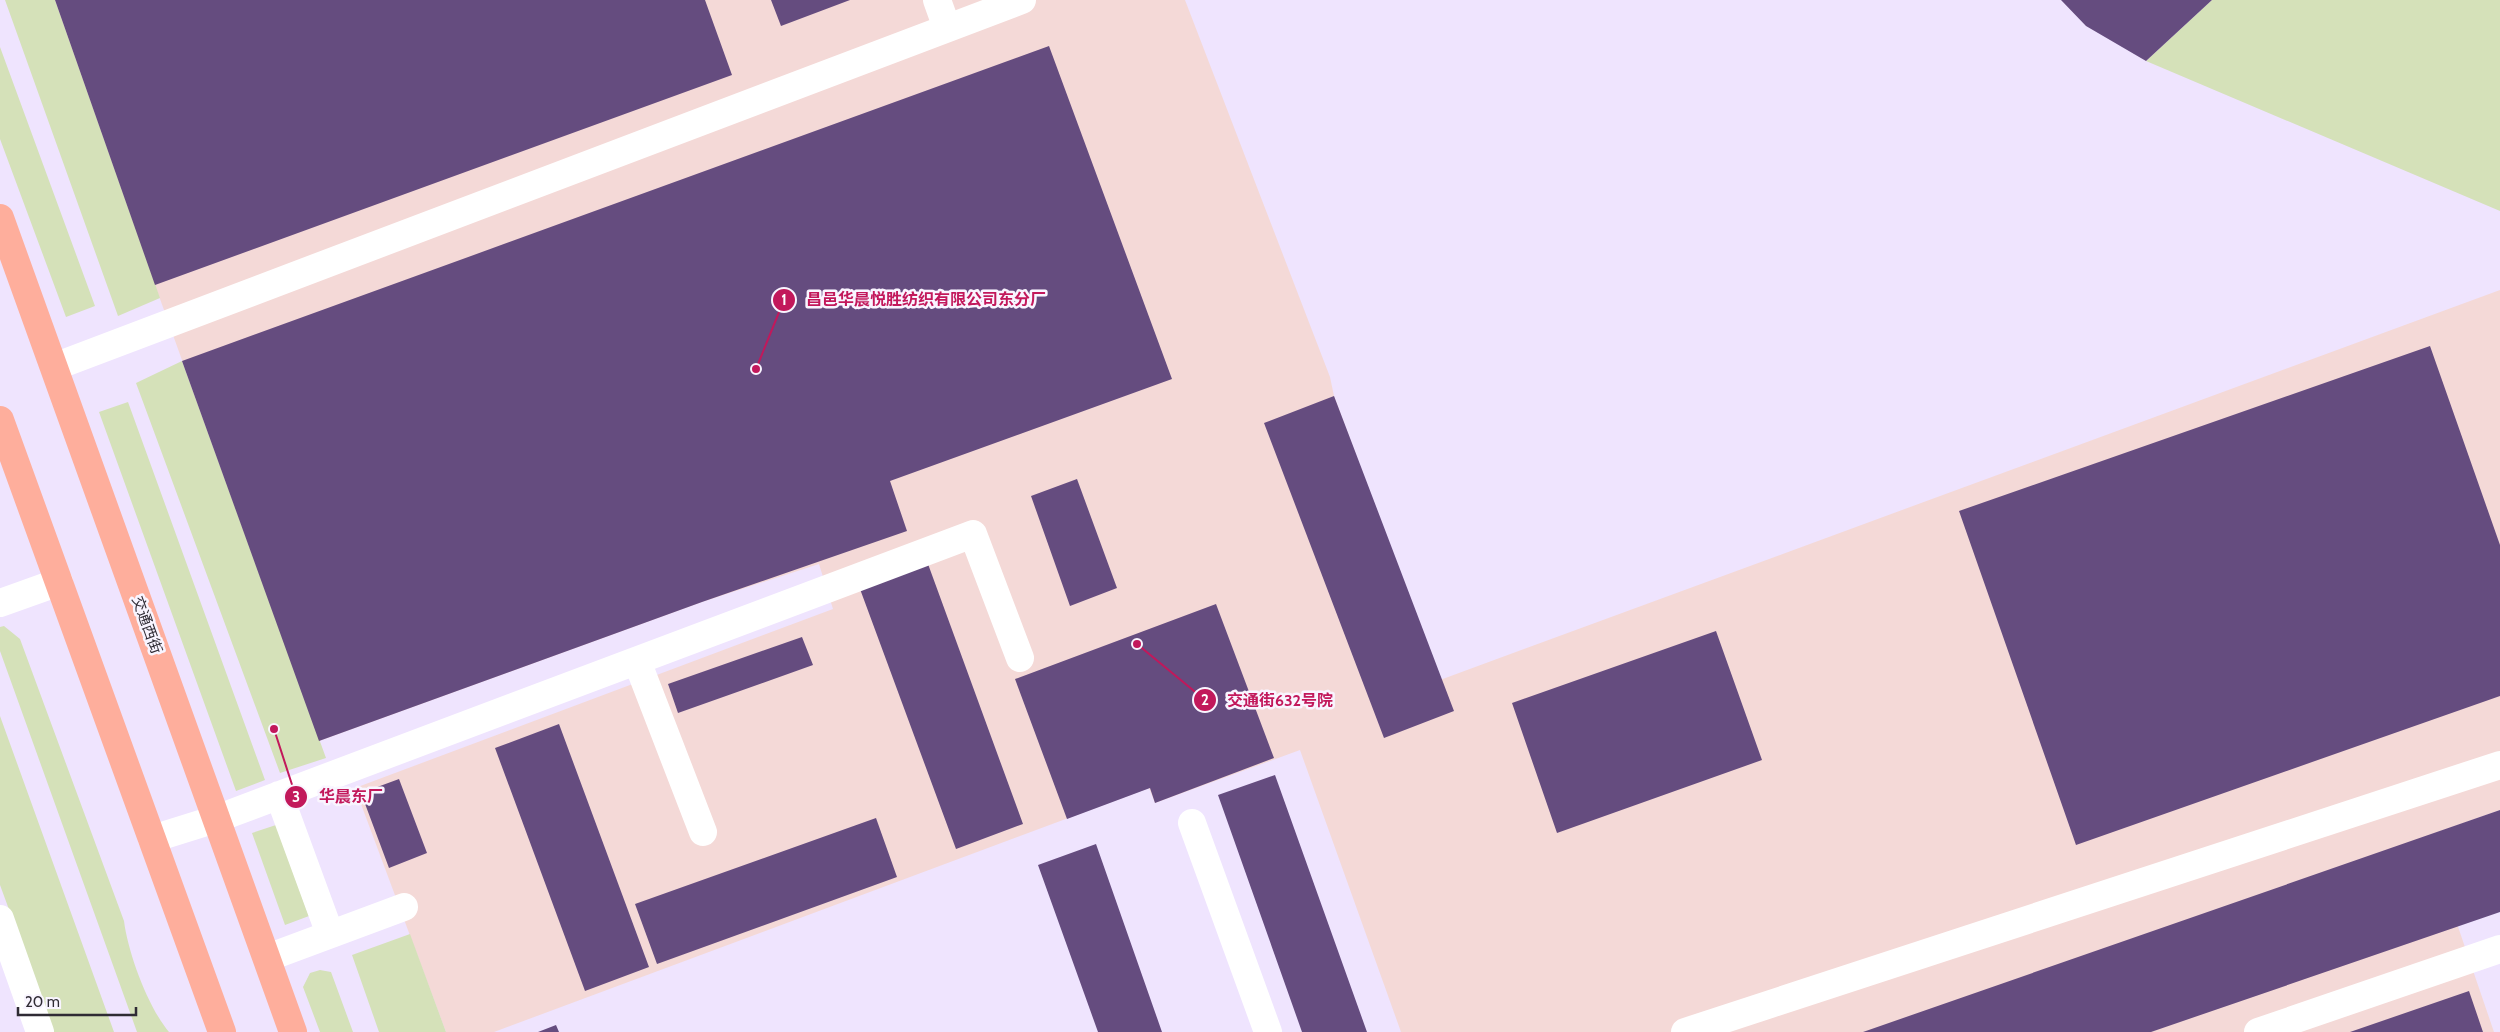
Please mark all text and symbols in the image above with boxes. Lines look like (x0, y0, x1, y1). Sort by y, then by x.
callout: 昌邑华晨悦胜纺织有限公司东分厂 (771, 284, 1056, 315)
text: 昌邑华晨悦胜纺织有限公司东分厂 (806, 290, 1046, 309)
text: 1 (781, 291, 787, 309)
street label: 交通西街 (128, 594, 166, 656)
callout: 交通街632号院 (1192, 685, 1343, 716)
text: 2 (1201, 691, 1209, 709)
text: 交通街632号院 (1227, 691, 1333, 710)
callout: 华晨东厂 (284, 781, 393, 812)
text: 华晨东厂 (319, 787, 383, 806)
text: 3 (292, 788, 300, 806)
scale bar (18, 984, 135, 1016)
text: 20 m (25, 993, 60, 1011)

